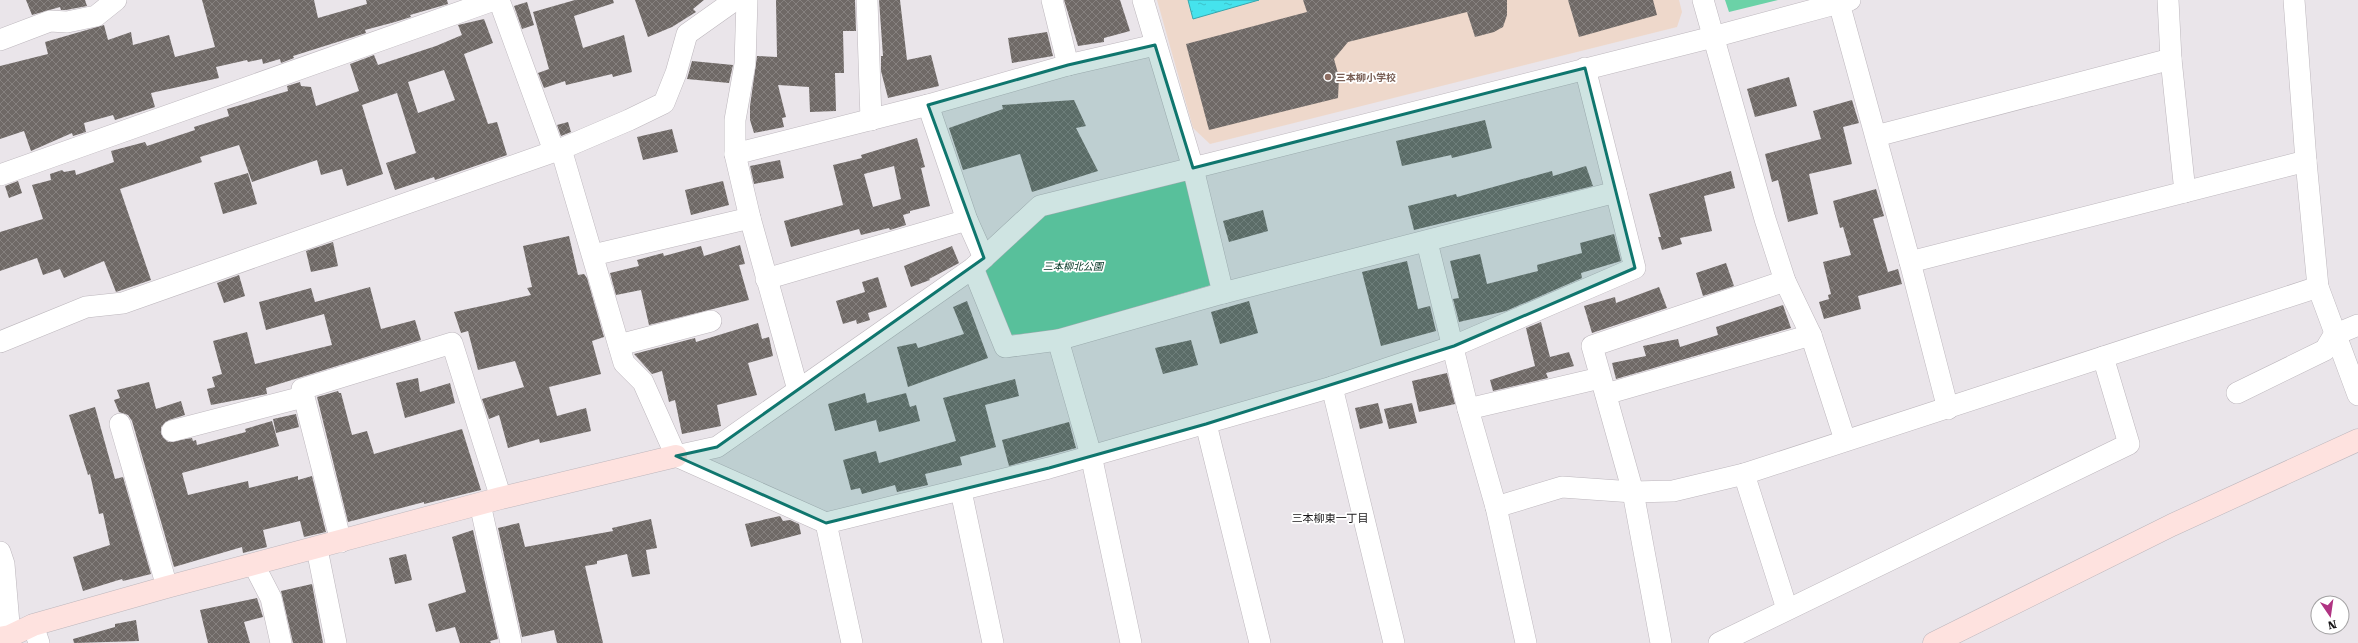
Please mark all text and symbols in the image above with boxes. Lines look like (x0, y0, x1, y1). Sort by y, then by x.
marker: 三本柳小学校 (1323, 72, 1333, 82)
place label: 三本柳小学校 (1336, 72, 1396, 83)
park label: 三本柳北公園 (1043, 261, 1105, 272)
district label: 三本柳東一丁目 (1292, 512, 1369, 525)
north arrow (2310, 595, 2350, 635)
text: N (2326, 617, 2338, 632)

